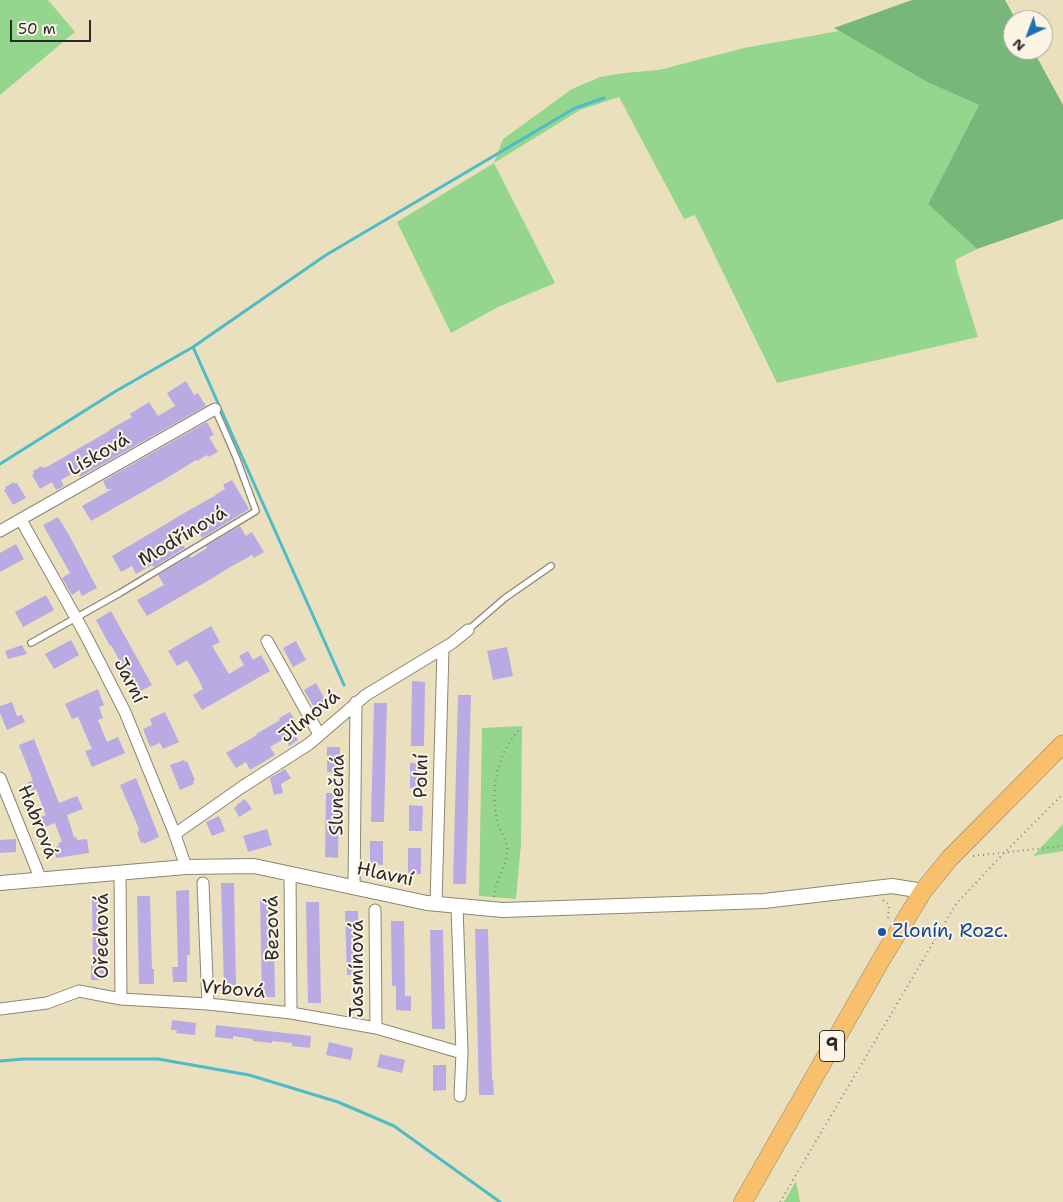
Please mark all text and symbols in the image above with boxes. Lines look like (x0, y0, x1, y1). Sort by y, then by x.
scale bar (12, 10, 94, 42)
north arrow (1003, 10, 1053, 60)
text: 50 m (18, 19, 56, 39)
text: N (1008, 35, 1029, 56)
street label: Lísková (64, 428, 134, 482)
street label: Modřínová (135, 502, 231, 572)
street label: Jarní (108, 654, 150, 708)
street label: Jilmová (275, 686, 345, 748)
street label: Slunečná (326, 754, 350, 836)
street label: Polní (410, 754, 434, 798)
street label: Habrová (12, 782, 62, 862)
street label: Hlavní (354, 858, 416, 892)
street label: Ořechová (92, 893, 114, 979)
street label: Bezová (261, 895, 285, 961)
street label: Jasmínová (347, 920, 369, 1018)
place label: Zlonín, Rozc. (892, 921, 1008, 943)
marker: Zlonín, Rozc. (876, 926, 888, 938)
street label: Vrbová (200, 976, 266, 1004)
road number: 9 (820, 1030, 844, 1062)

